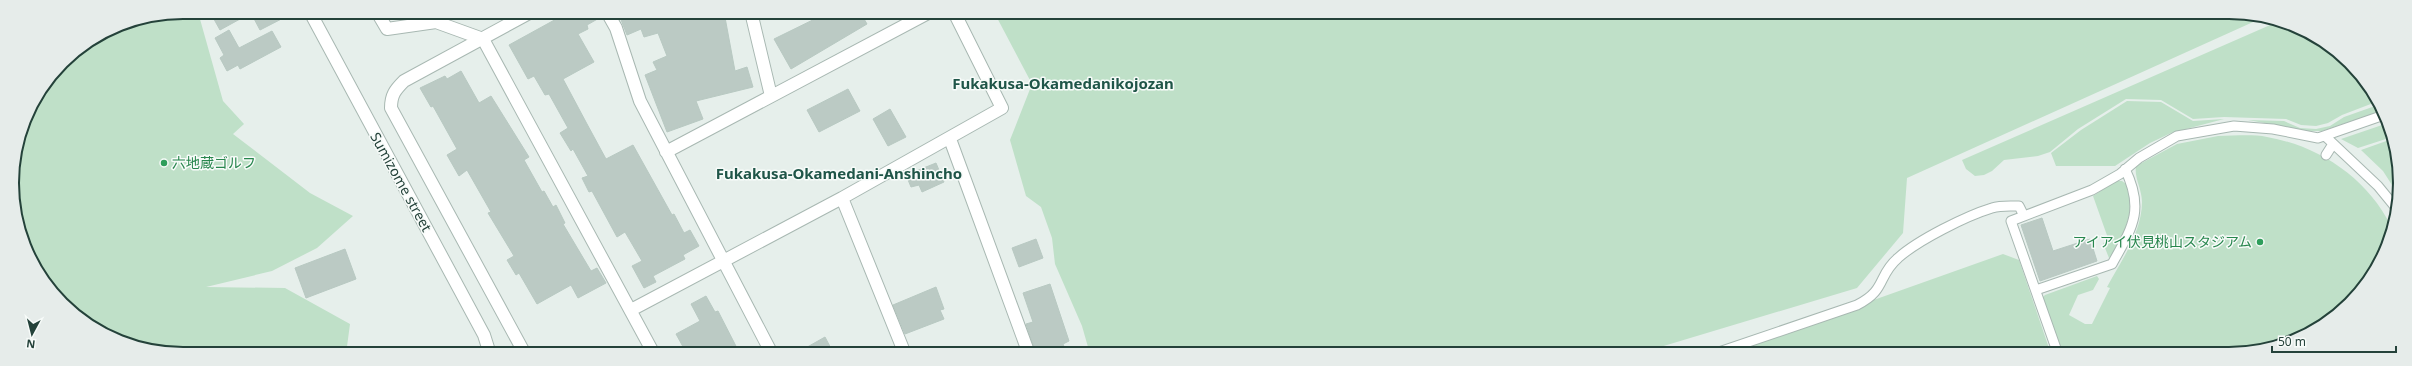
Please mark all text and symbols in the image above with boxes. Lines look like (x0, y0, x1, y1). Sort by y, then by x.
district label: Fukakusa-Okamedanikojozan (952, 73, 1174, 93)
street label: Sumizome street (366, 129, 437, 235)
place label: 六地蔵ゴルフ (172, 153, 256, 172)
marker: 六地蔵ゴルフ (159, 158, 169, 168)
district label: Fukakusa-Okamedani-Anshincho (716, 163, 962, 183)
place label: アイアイ伏見桃山スタジアム (2072, 232, 2252, 251)
marker: アイアイ伏見桃山スタジアム (2255, 237, 2265, 247)
north arrow (12, 314, 52, 354)
scale bar (2272, 328, 2396, 354)
text: 50 m (2278, 333, 2306, 350)
text: N (25, 336, 36, 352)

